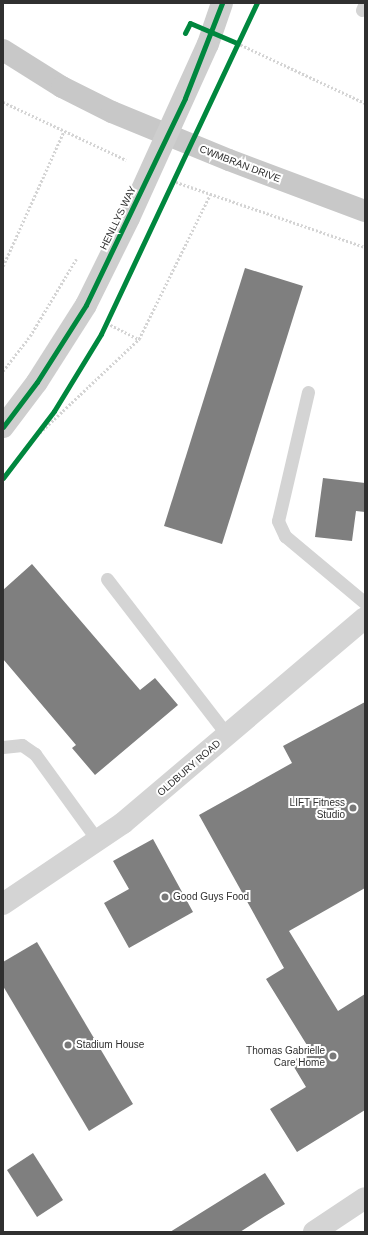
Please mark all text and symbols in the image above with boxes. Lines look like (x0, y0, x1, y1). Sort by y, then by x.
street label: CWMBRAN DRIVE (198, 143, 282, 185)
street label: HENLLYS WAY (97, 184, 139, 252)
street label: OLDBURY ROAD (155, 737, 223, 799)
place label: LIFT Fitness Studio (289, 796, 345, 820)
marker: LIFT Fitness Studio (348, 803, 358, 813)
place label: Good Guys Food (173, 891, 249, 903)
marker: Good Guys Food (160, 892, 170, 902)
place label: Stadium House (76, 1039, 144, 1051)
marker: Stadium House (63, 1040, 73, 1050)
place label: Thomas Gabrielle Care Home (246, 1044, 325, 1068)
marker: Thomas Gabrielle Care Home (328, 1051, 338, 1061)

